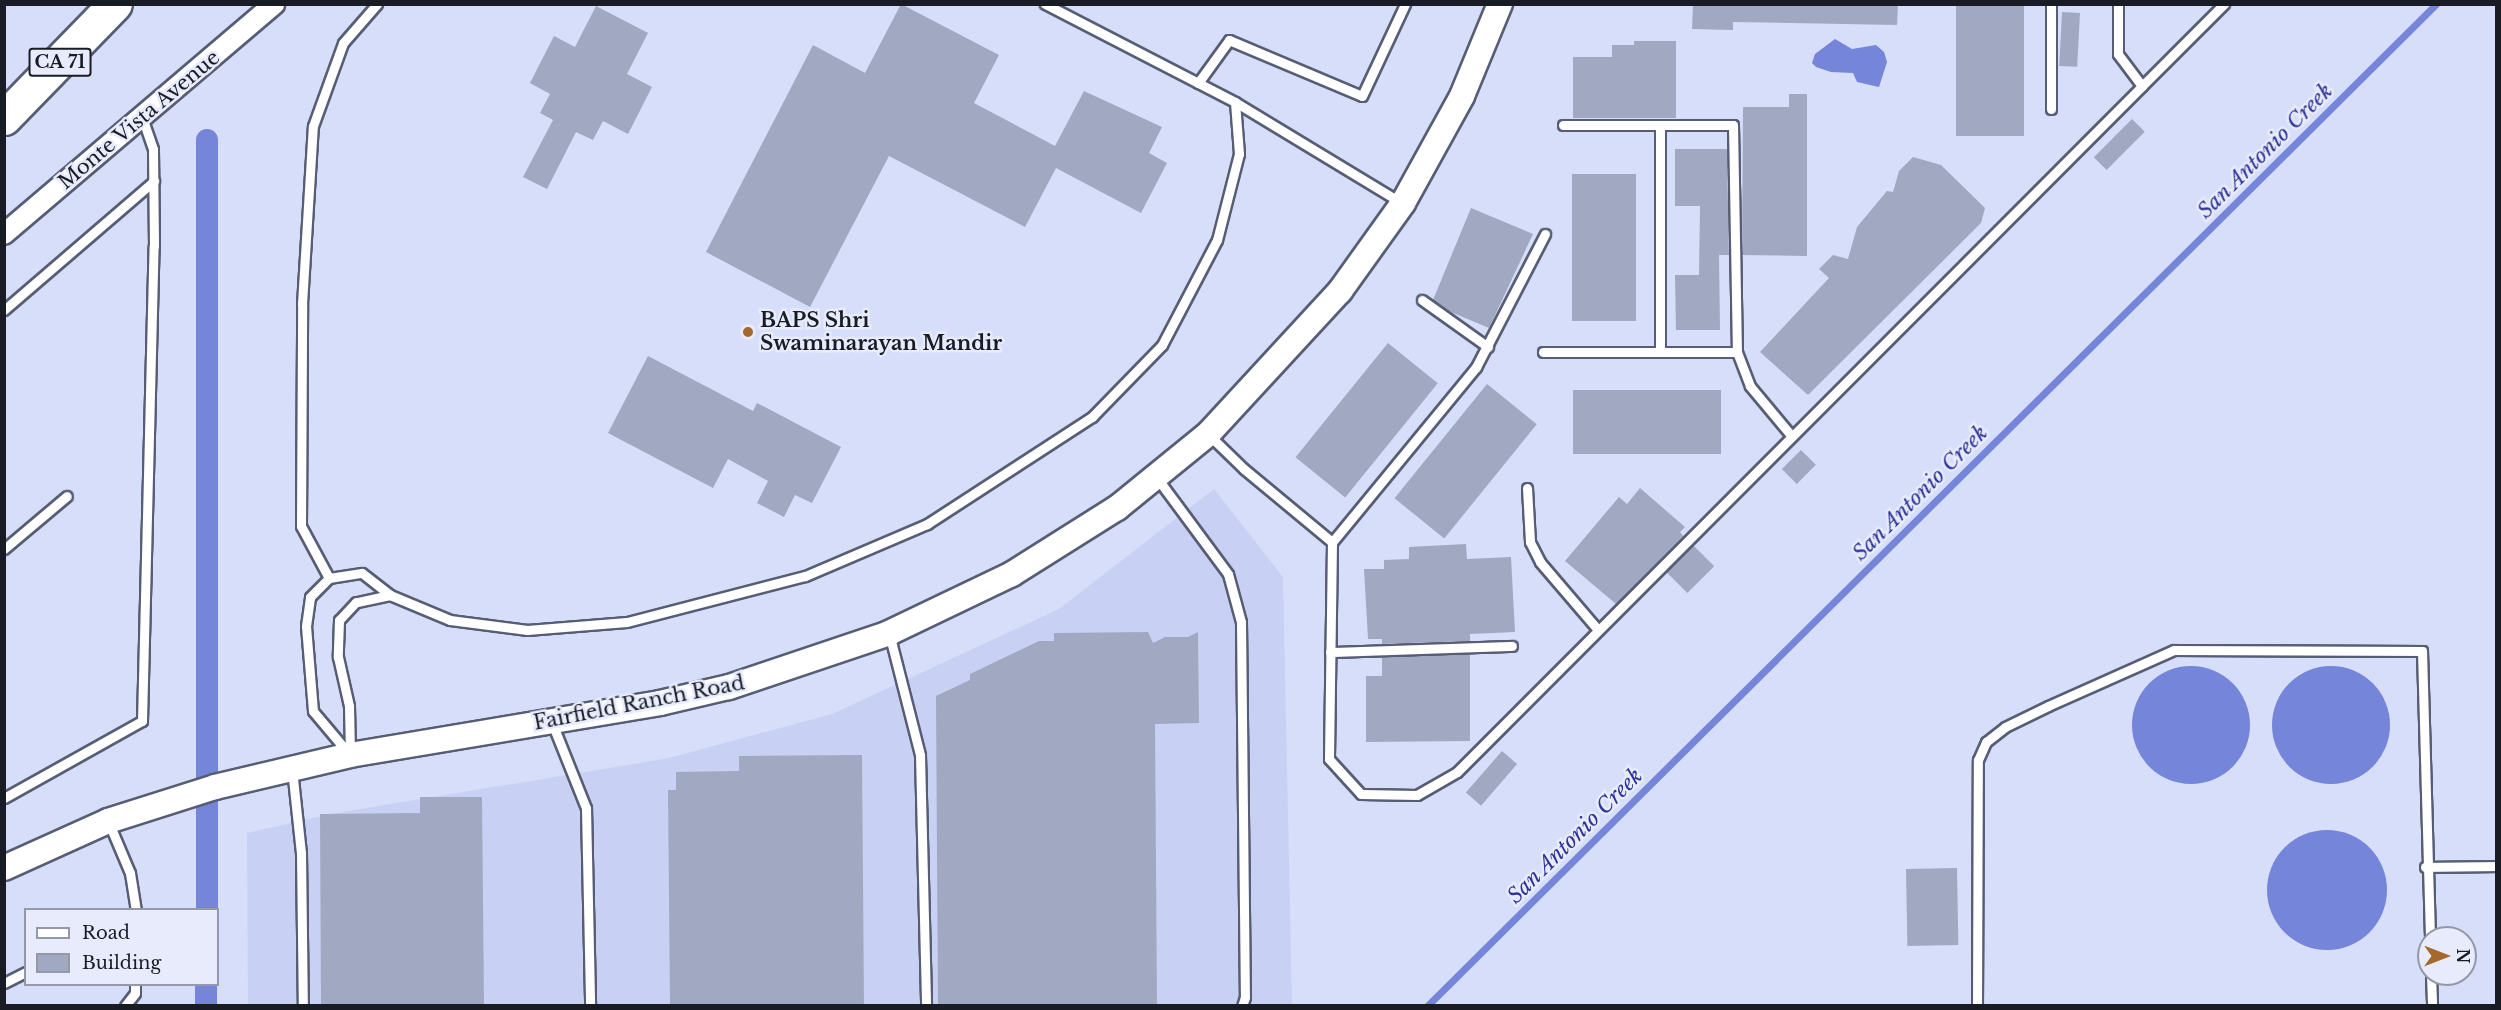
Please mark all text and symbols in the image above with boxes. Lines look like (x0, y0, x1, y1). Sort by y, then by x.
street label: Monte Vista Avenue (53, 45, 225, 195)
road number: CA 71 (27, 47, 93, 77)
water label: San Antonio Creek (2192, 78, 2338, 224)
place label: BAPS Shri Swaminarayan Mandir (760, 308, 1002, 355)
marker: BAPS Shri Swaminarayan Mandir (741, 325, 755, 339)
water label: San Antonio Creek (1847, 420, 1993, 566)
street label: Fairfield Ranch Road (531, 671, 747, 735)
water label: San Antonio Creek (1502, 763, 1648, 909)
legend (24, 908, 219, 986)
text: Road (82, 922, 130, 944)
north arrow (2417, 926, 2477, 986)
text: N (2453, 948, 2473, 964)
text: Building (82, 952, 161, 974)

